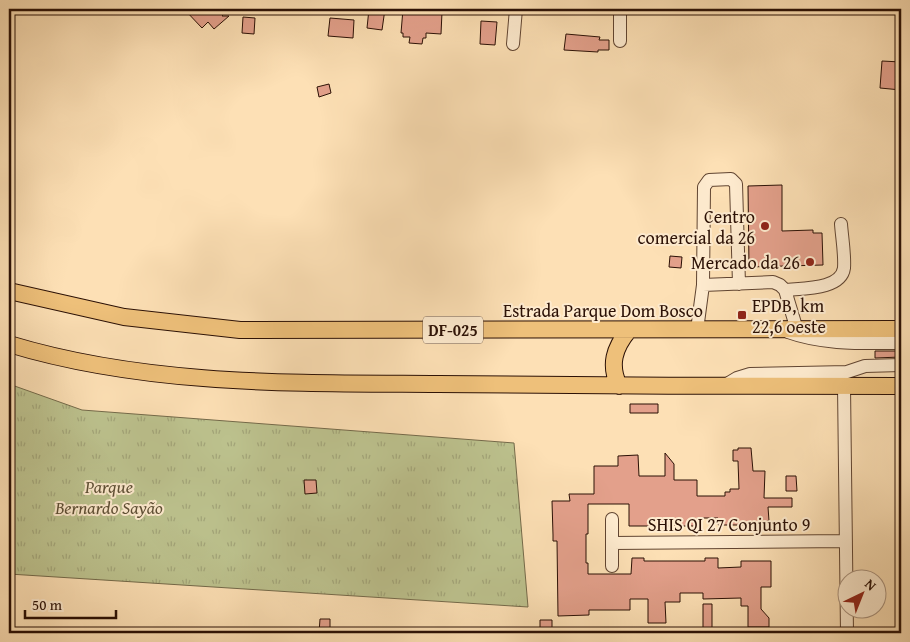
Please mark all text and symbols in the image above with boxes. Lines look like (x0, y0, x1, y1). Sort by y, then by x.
place label: Centro comercial da 26 (638, 203, 755, 251)
marker: Centro comercial da 26 (759, 220, 771, 232)
place label: Mercado da 26 (691, 249, 800, 276)
marker: Mercado da 26 (804, 256, 816, 268)
place label: EPDB, km 22,6 oeste (752, 292, 826, 340)
street label: Estrada Parque Dom Bosco (503, 297, 703, 324)
marker: EPDB, km 22,6 oeste (736, 309, 748, 321)
road number: DF-025 (423, 316, 483, 344)
park label: Parque Bernardo Sayão (54, 473, 163, 521)
street label: SHIS QI 27 Conjunto 9 (648, 511, 810, 538)
north arrow (838, 570, 888, 620)
text: N (861, 574, 882, 595)
scale bar (25, 587, 116, 619)
text: 50 m (32, 594, 63, 615)

